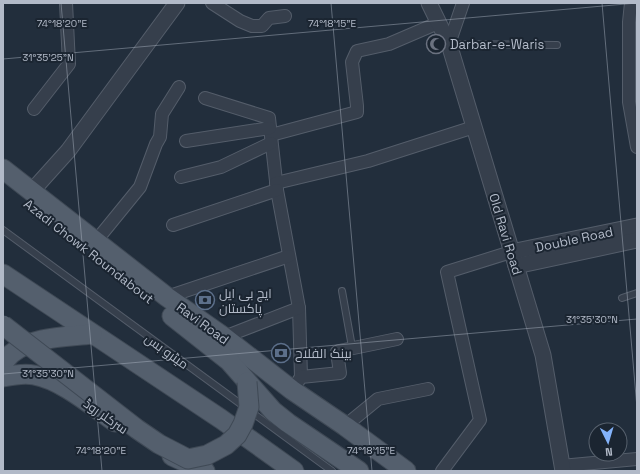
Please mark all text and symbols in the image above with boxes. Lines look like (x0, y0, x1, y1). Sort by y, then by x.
text: 74°18'20"E (37, 17, 88, 30)
text: 74°18'15"E (308, 17, 356, 30)
mosque icon: Darbar-e-Waris (425, 33, 447, 55)
place label: Darbar-e-Waris (450, 36, 545, 53)
text: 31°35'25"N (22, 51, 74, 64)
street label: Old Ravi Road (485, 191, 526, 277)
street label: Azadi Chowk Roundabout (20, 195, 157, 307)
street label: Double Road (534, 223, 615, 256)
place label: ایچ بی ایل پاکستان (219, 285, 272, 318)
bank icon: ایچ بی ایل پاکستان (194, 289, 216, 311)
street label: Ravi Road (173, 299, 232, 348)
text: 31°35'30"N (566, 313, 618, 326)
street label: میٹرو بس (141, 330, 192, 373)
bank icon: بینک الفلاح (270, 342, 292, 364)
place label: بینک الفلاح (295, 345, 352, 362)
text: 31°35'30"N (22, 367, 74, 380)
street label: سرکلر روڈ (80, 395, 131, 438)
north arrow (588, 422, 628, 462)
text: 74°18'20"E (76, 444, 127, 457)
text: 74°18'15"E (347, 444, 395, 457)
text: N (605, 445, 613, 459)

